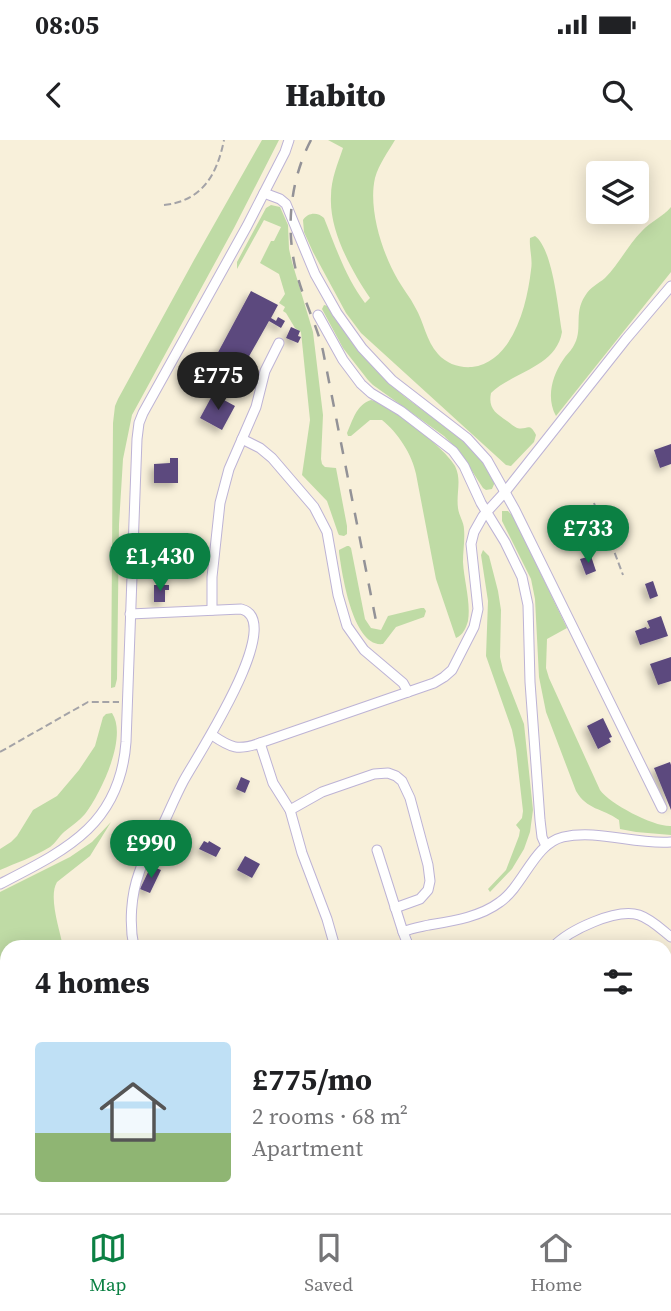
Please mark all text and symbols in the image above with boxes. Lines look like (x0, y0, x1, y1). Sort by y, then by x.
text: 08:05 (35, 7, 99, 43)
text: Habito (285, 73, 386, 117)
icon: back (35, 76, 73, 114)
icon: search (598, 76, 636, 114)
map controls (586, 161, 649, 224)
button: layers (586, 161, 649, 224)
pin: £775 (177, 352, 259, 412)
text: £775 (193, 359, 243, 391)
pin: £733 (547, 506, 629, 565)
text: £733 (563, 512, 613, 544)
pin: £1,430 (103, 533, 217, 593)
text: £1,430 (125, 540, 195, 572)
pin: £990 (110, 820, 192, 880)
text: £990 (126, 827, 176, 859)
text: 4 homes (35, 962, 150, 1003)
icon: filters (599, 963, 637, 1001)
text: £775/mo (252, 1059, 372, 1100)
icon: home (91, 1070, 175, 1154)
text: 2 rooms · 68 m² (252, 1100, 408, 1132)
text: Apartment (252, 1132, 363, 1164)
tab: Map (89, 1229, 127, 1297)
tab: Saved (304, 1229, 353, 1297)
tab: Home (530, 1229, 582, 1297)

